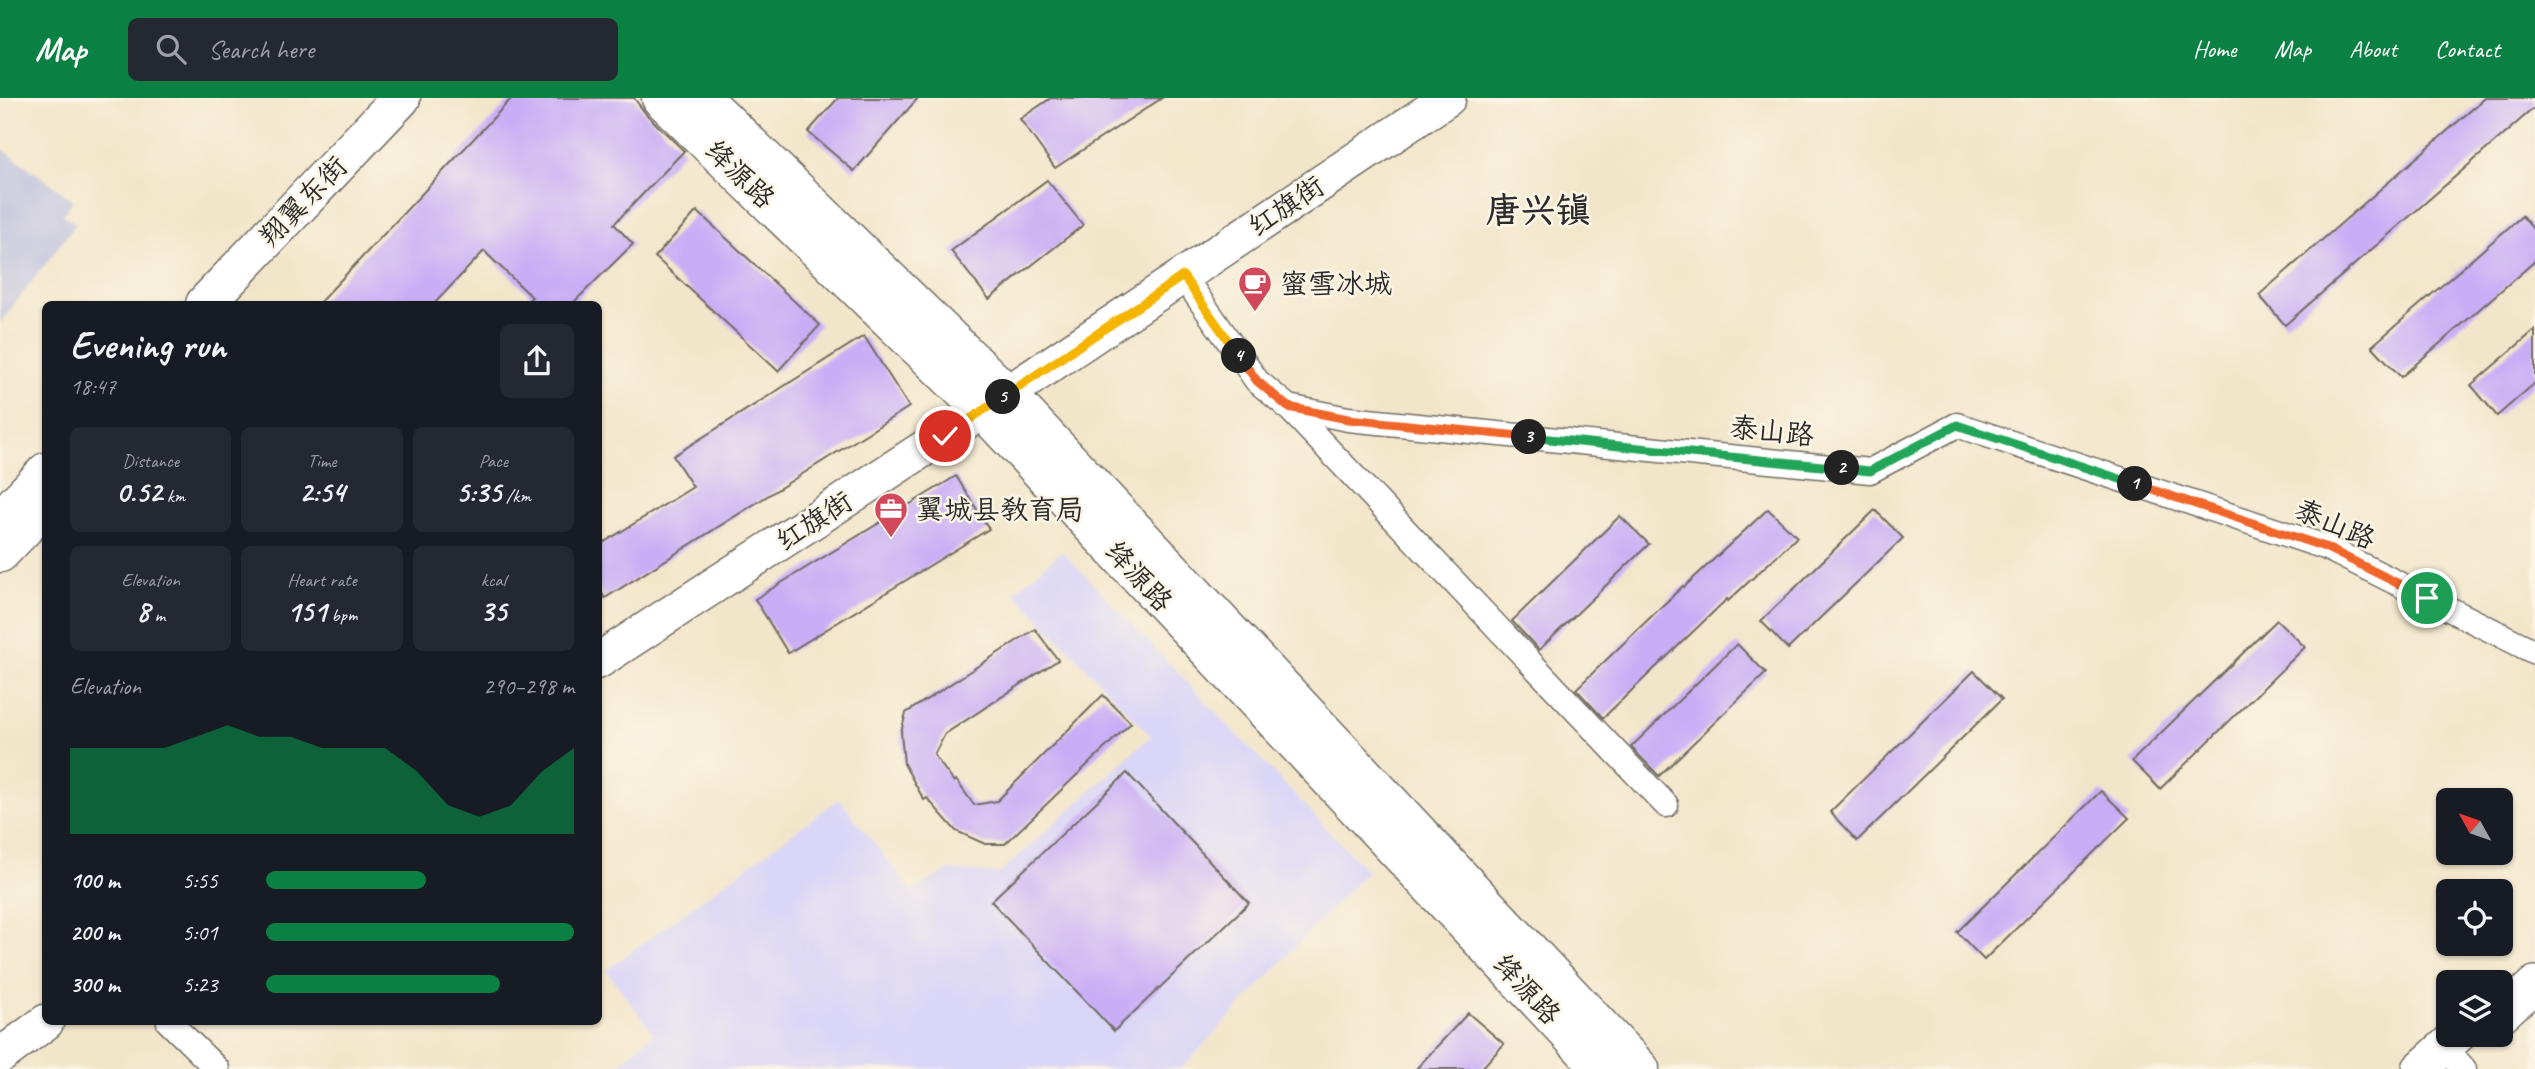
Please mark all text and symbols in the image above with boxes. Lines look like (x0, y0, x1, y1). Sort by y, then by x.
search box (128, 18, 618, 81)
text: Map (35, 28, 86, 70)
icon: search (152, 30, 190, 68)
text: Search here (208, 33, 314, 66)
text: Home (2193, 34, 2236, 64)
text: Map (2274, 34, 2311, 64)
text: About (2349, 34, 2397, 64)
text: Contact (2435, 34, 2500, 64)
street label: 绛源路 (698, 132, 782, 216)
street label: 翔翼东街 (252, 149, 354, 253)
street label: 红旗街 (1241, 168, 1331, 244)
district label: 唐兴镇 (1485, 188, 1591, 233)
cafe icon: 蜜雪冰城 (1236, 264, 1274, 313)
place label: 蜜雪冰城 (1280, 266, 1392, 301)
text: Evening run (70, 322, 226, 369)
button: share (500, 324, 574, 398)
pin: 4 (1222, 338, 1256, 374)
text: 4 (1234, 343, 1243, 367)
text: 18:47 (70, 372, 116, 401)
pin: 5 (986, 380, 1020, 414)
text: 5 (998, 384, 1007, 408)
pin (915, 406, 975, 466)
street label: 泰山路 (1728, 409, 1816, 453)
icon: check (926, 417, 964, 455)
pin: 3 (1512, 420, 1546, 454)
text: 3 (1524, 424, 1533, 448)
text: Distance (122, 449, 179, 473)
text: Time (307, 449, 337, 473)
text: Pace (479, 449, 508, 473)
pin: 2 (1825, 450, 1860, 486)
text: 2 (1837, 455, 1846, 479)
pin: 1 (2118, 466, 2152, 502)
text: 1 (2130, 471, 2139, 495)
text: 0.52 (116, 473, 162, 511)
text: 2:54 (299, 473, 345, 511)
text: 5:35 (456, 473, 501, 511)
street label: 红旗街 (769, 483, 859, 559)
text: km (162, 484, 185, 508)
text: /km (501, 484, 531, 508)
office icon: 翼城县教育局 (872, 490, 910, 539)
street label: 泰山路 (2289, 491, 2381, 557)
place label: 翼城县教育局 (916, 492, 1084, 527)
street label: 绛源路 (1098, 533, 1180, 619)
text: Elevation (121, 568, 180, 592)
text: Heart rate (287, 568, 357, 592)
text: kcal (481, 568, 506, 592)
pin (2397, 568, 2457, 628)
icon: arrive (2408, 579, 2446, 617)
text: 8 (136, 592, 150, 630)
text: 151 (287, 592, 327, 630)
text: 35 (480, 592, 507, 630)
text: m (150, 603, 165, 627)
text: bpm (327, 603, 357, 627)
text: Elevation (70, 672, 141, 701)
text: 290–298 m (483, 672, 574, 701)
north arrow (2436, 788, 2513, 864)
map controls (2436, 788, 2513, 1047)
text: 100 m (70, 866, 120, 895)
text: 5:55 (182, 866, 218, 895)
button: locate (2436, 879, 2513, 956)
text: 200 m (70, 918, 120, 947)
text: 5:01 (182, 918, 218, 947)
street label: 绛源路 (1486, 946, 1568, 1032)
text: 300 m (70, 970, 120, 999)
text: 5:23 (182, 970, 218, 999)
button: layers (2436, 970, 2513, 1047)

